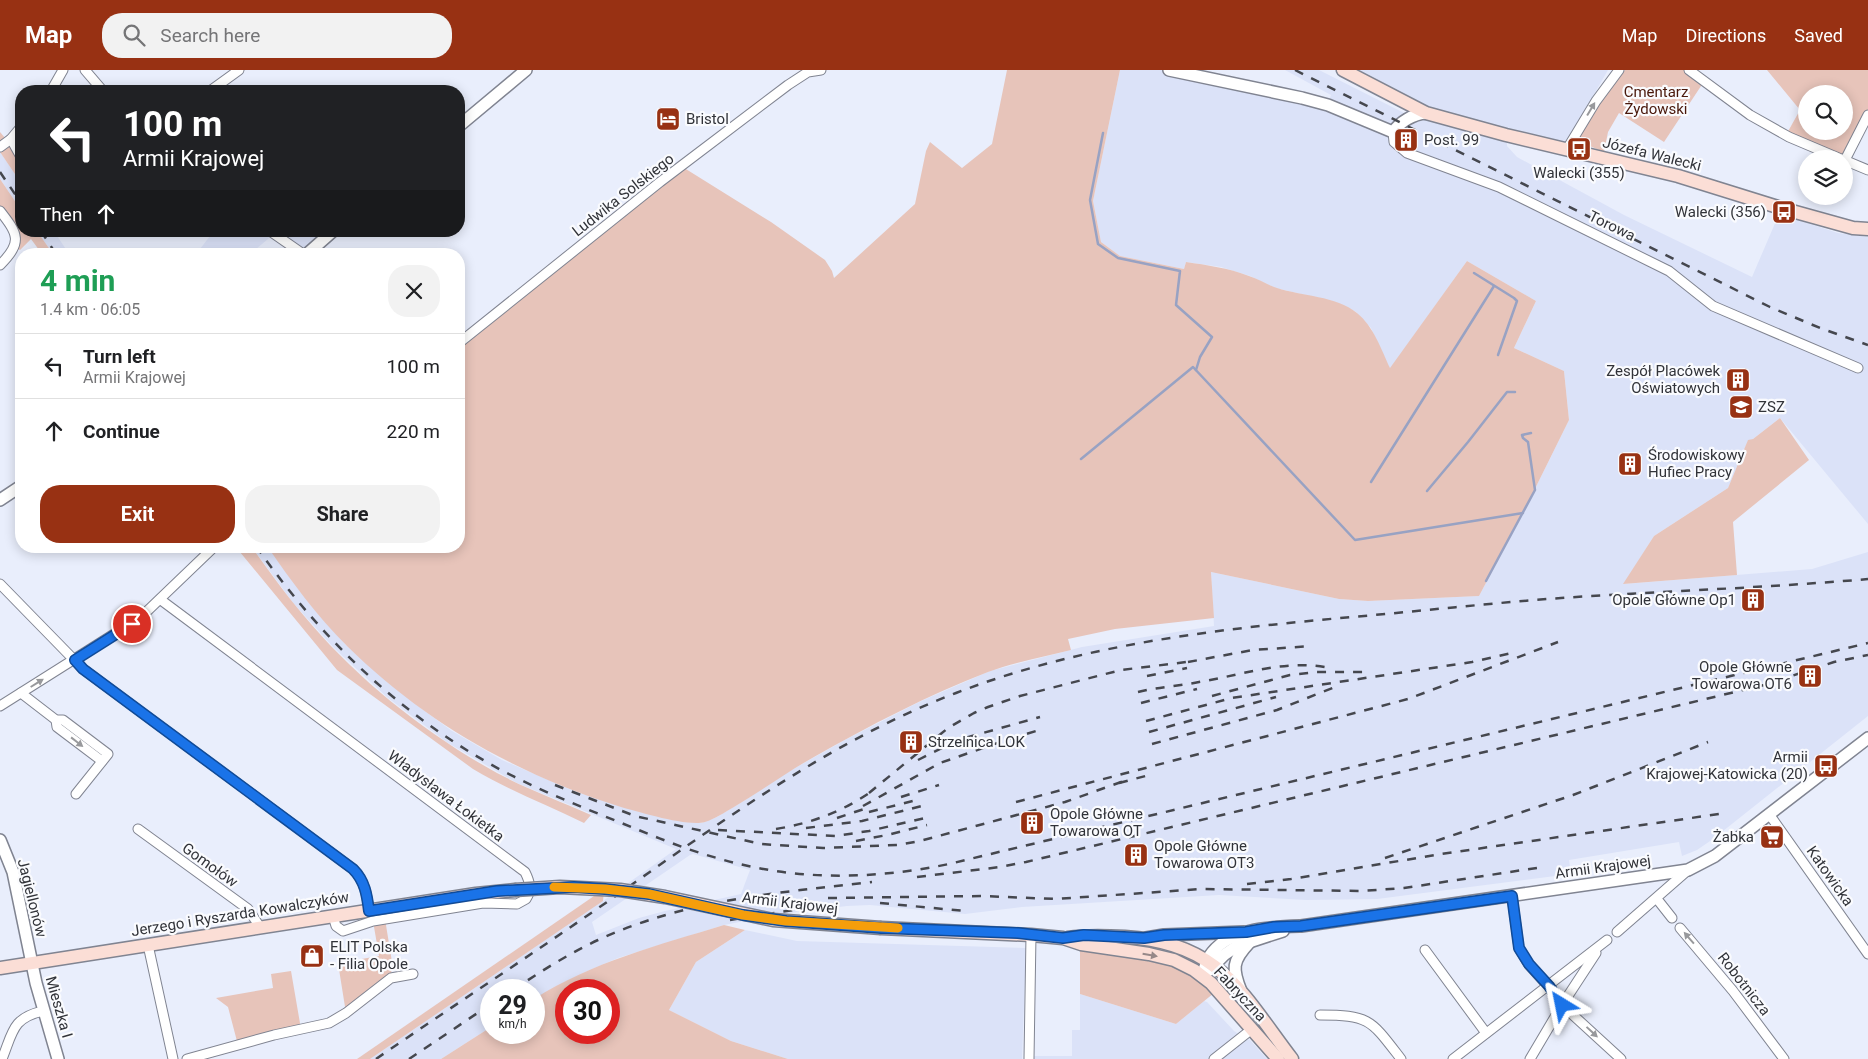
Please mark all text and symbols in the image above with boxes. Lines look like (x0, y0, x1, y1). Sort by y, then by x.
search box (102, 13, 452, 58)
text: Map (25, 21, 72, 49)
icon: search (120, 21, 148, 49)
text: Search here (160, 24, 260, 47)
text: Map (1622, 25, 1657, 46)
text: Directions (1685, 25, 1766, 46)
text: Saved (1794, 25, 1843, 46)
park label: Cmentarz Żydowski (1624, 83, 1688, 118)
map controls (1798, 85, 1853, 205)
button: search (1798, 85, 1853, 140)
one-way arrow (1587, 102, 1596, 115)
text: 100 m (123, 104, 222, 145)
icon: left (40, 105, 105, 170)
hotel icon: Bristol (655, 106, 681, 132)
place label: Bristol (686, 110, 729, 128)
building icon: Post. 99 (1393, 127, 1419, 153)
place label: Post. 99 (1424, 131, 1479, 149)
street label: Józefa Walecki (1601, 133, 1703, 175)
bus stop icon: Walecki (355) (1566, 136, 1592, 162)
text: Armii Krajowej (123, 146, 264, 171)
street label: Ludwika Solskiego (569, 150, 677, 240)
button: layers (1798, 150, 1853, 205)
place label: Walecki (355) (1533, 164, 1625, 182)
bus stop icon: Walecki (356) (1771, 199, 1797, 225)
icon: ahead (92, 200, 120, 228)
text: Then (40, 203, 82, 226)
place label: Walecki (356) (1675, 203, 1766, 221)
street label: Torowa (1586, 207, 1638, 245)
text: 4 min (40, 263, 115, 298)
button: close (388, 265, 440, 317)
text: 1.4 km · 06:05 (40, 300, 140, 319)
text: Turn left (83, 345, 156, 368)
icon: left (40, 352, 68, 380)
text: 100 m (387, 355, 440, 378)
place label: Zespół Placówek Oświatowych (1606, 362, 1720, 397)
building icon: Zespół Placówek Oświatowych (1725, 367, 1751, 393)
text: Armii Krajowej (83, 368, 186, 387)
school or university icon: ZSZ (1728, 394, 1754, 420)
place label: ZSZ (1758, 398, 1785, 416)
icon: ahead (40, 417, 68, 445)
text: Continue (83, 420, 160, 443)
text: 220 m (387, 420, 440, 443)
place label: Środowiskowy Hufiec Pracy (1648, 446, 1745, 481)
building icon: Środowiskowy Hufiec Pracy (1617, 451, 1643, 477)
button: Exit (40, 485, 235, 543)
button: Share (245, 485, 440, 543)
building icon: Opole Główne Op1 (1740, 587, 1766, 613)
place label: Opole Główne Op1 (1612, 591, 1736, 609)
pin (111, 603, 153, 645)
icon: arrive (118, 610, 146, 638)
place label: Opole Główne Towarowa OT6 (1692, 658, 1792, 693)
building icon: Opole Główne Towarowa OT6 (1797, 663, 1823, 689)
one-way arrow (31, 678, 44, 688)
building icon: Strzelnica LOK (898, 729, 924, 755)
place label: Strzelnica LOK (928, 733, 1025, 751)
one-way arrow (70, 737, 84, 747)
street label: Władysława Łokietka (384, 746, 508, 846)
place label: Armii Krajowej-Katowicka (20) (1646, 748, 1808, 783)
bus stop icon: Armii Krajowej-Katowicka (20) (1813, 753, 1839, 779)
place label: Opole Główne Towarowa OT (1050, 805, 1143, 840)
building icon: Opole Główne Towarowa OT (1019, 810, 1045, 836)
supermarket icon: Żabka (1759, 824, 1785, 850)
place label: Żabka (1713, 828, 1754, 846)
place label: Opole Główne Towarowa OT3 (1154, 837, 1254, 872)
street label: Gomołów (179, 839, 241, 891)
building icon: Opole Główne Towarowa OT3 (1123, 842, 1149, 868)
street label: Katowicka (1803, 842, 1857, 910)
street label: Armii Krajowej (1554, 851, 1652, 883)
street label: Jagiellonów (14, 857, 50, 939)
street label: Jerzego i Ryszarda Kowalczyków (130, 888, 350, 940)
street label: Armii Krajowej (741, 888, 839, 918)
one-way arrow (1684, 932, 1695, 944)
place label: ELIT Polska - Filia Opole (330, 938, 408, 973)
shop icon: ELIT Polska - Filia Opole (299, 943, 325, 969)
street label: Robotnicza (1714, 949, 1774, 1019)
one-way arrow (1143, 951, 1159, 959)
street label: Fabryczna (1210, 963, 1270, 1025)
street label: Mieszka I (42, 974, 76, 1040)
position arrow (1535, 978, 1587, 1030)
speed limit sign: 30 (555, 979, 620, 1044)
text: 29 (498, 991, 527, 1020)
text: km/h (498, 1017, 527, 1031)
one-way arrow (1585, 1026, 1597, 1038)

